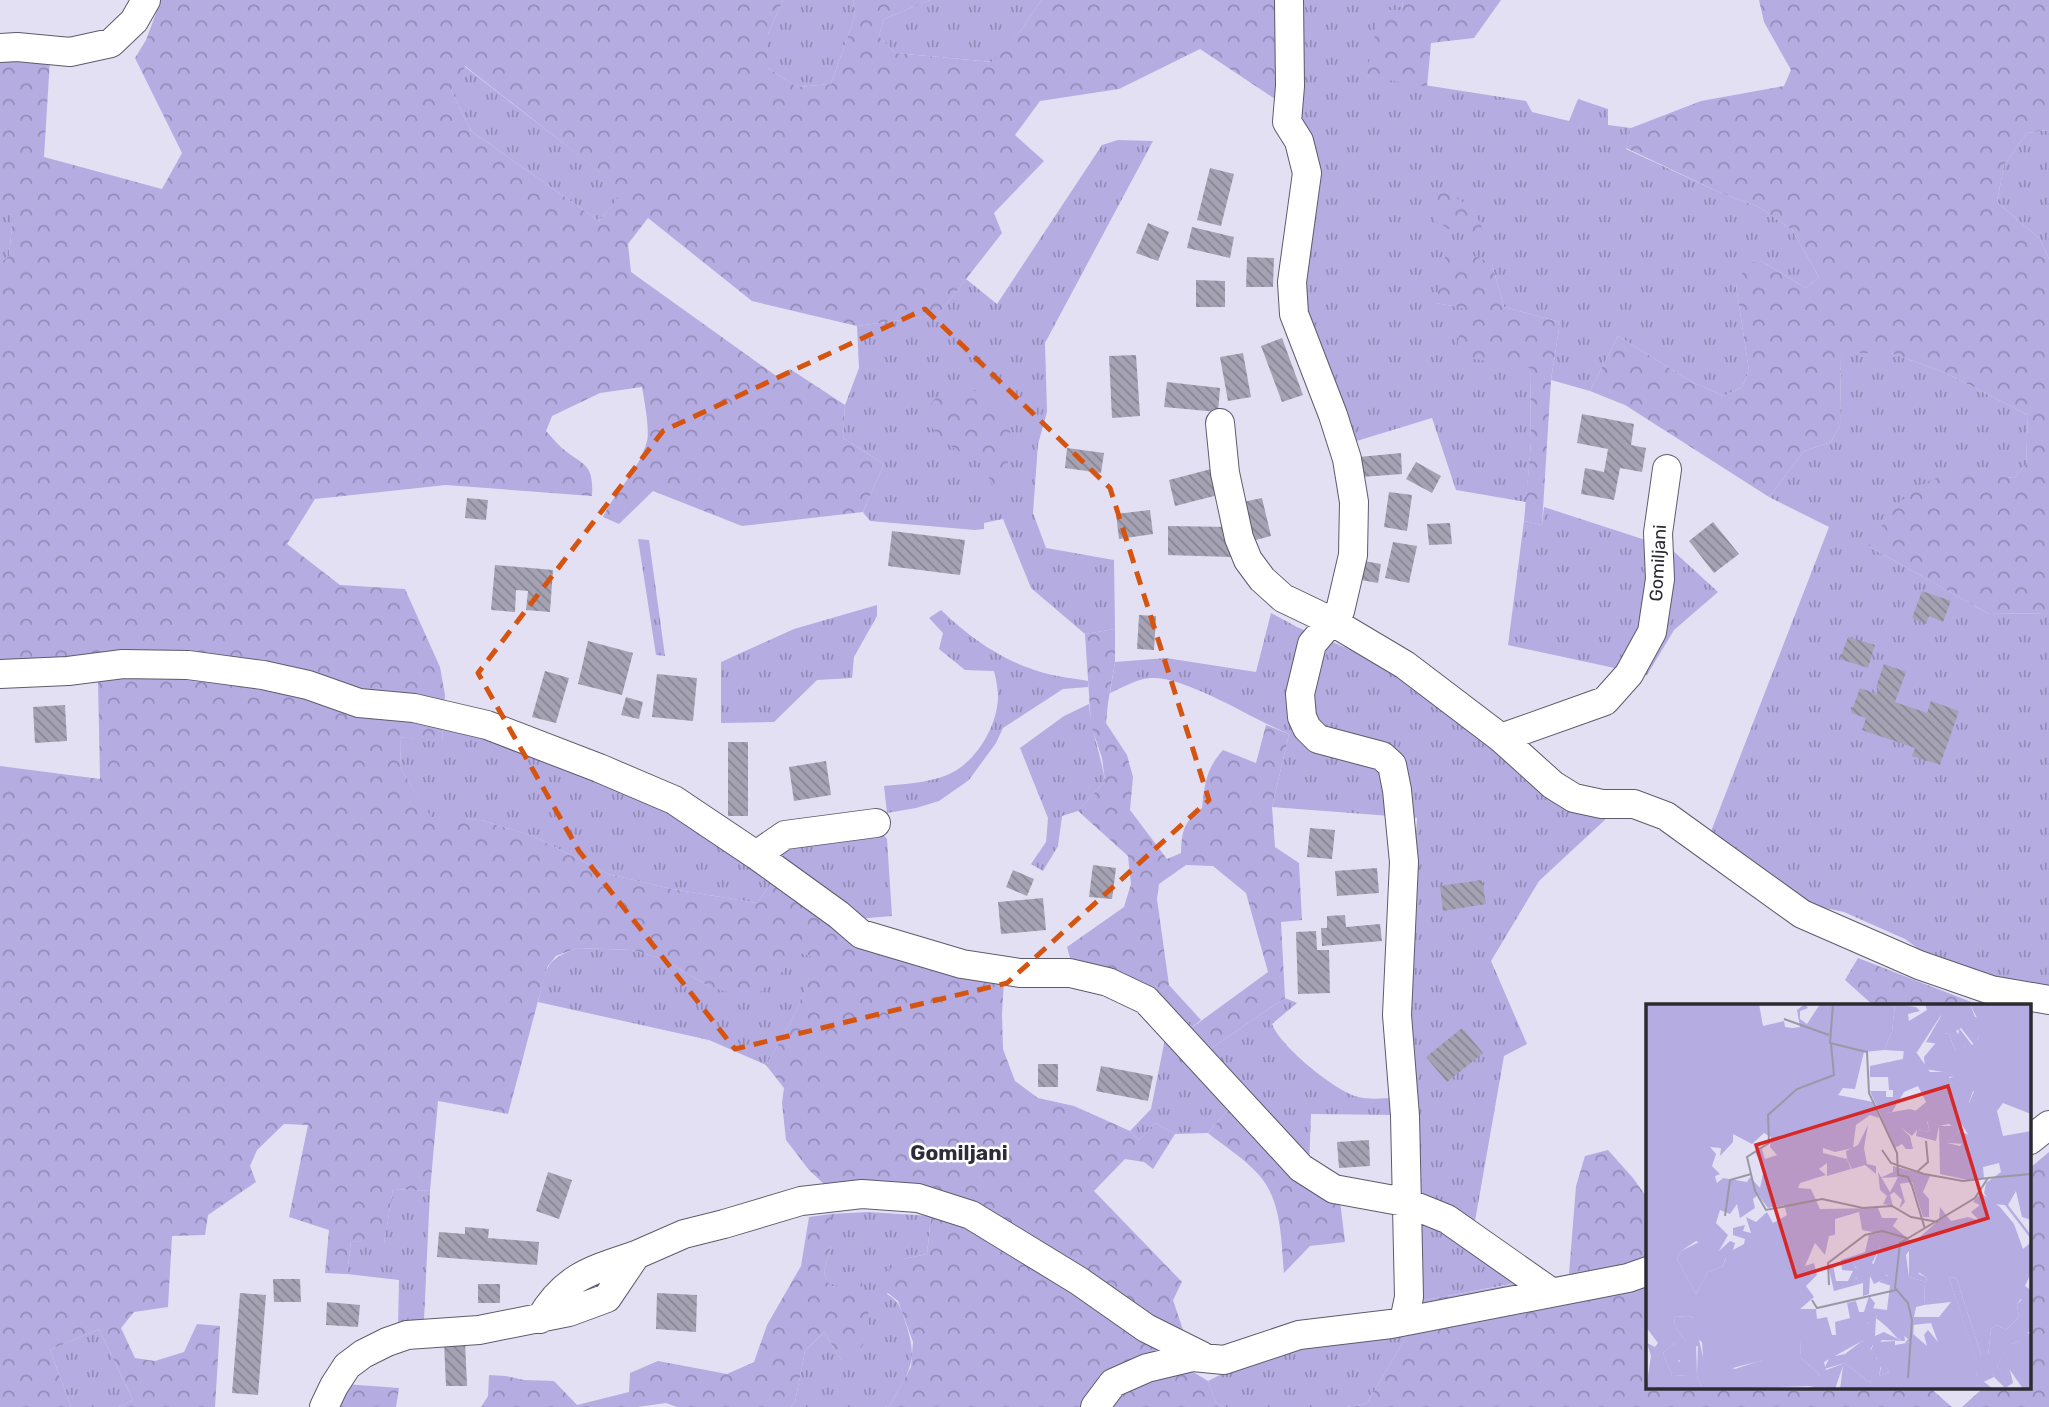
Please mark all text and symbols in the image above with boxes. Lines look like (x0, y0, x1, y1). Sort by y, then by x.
street label: Gomiljani (1645, 524, 1671, 602)
inset map (1646, 1004, 2032, 1390)
district label: Gomiljani (910, 1140, 1008, 1165)

